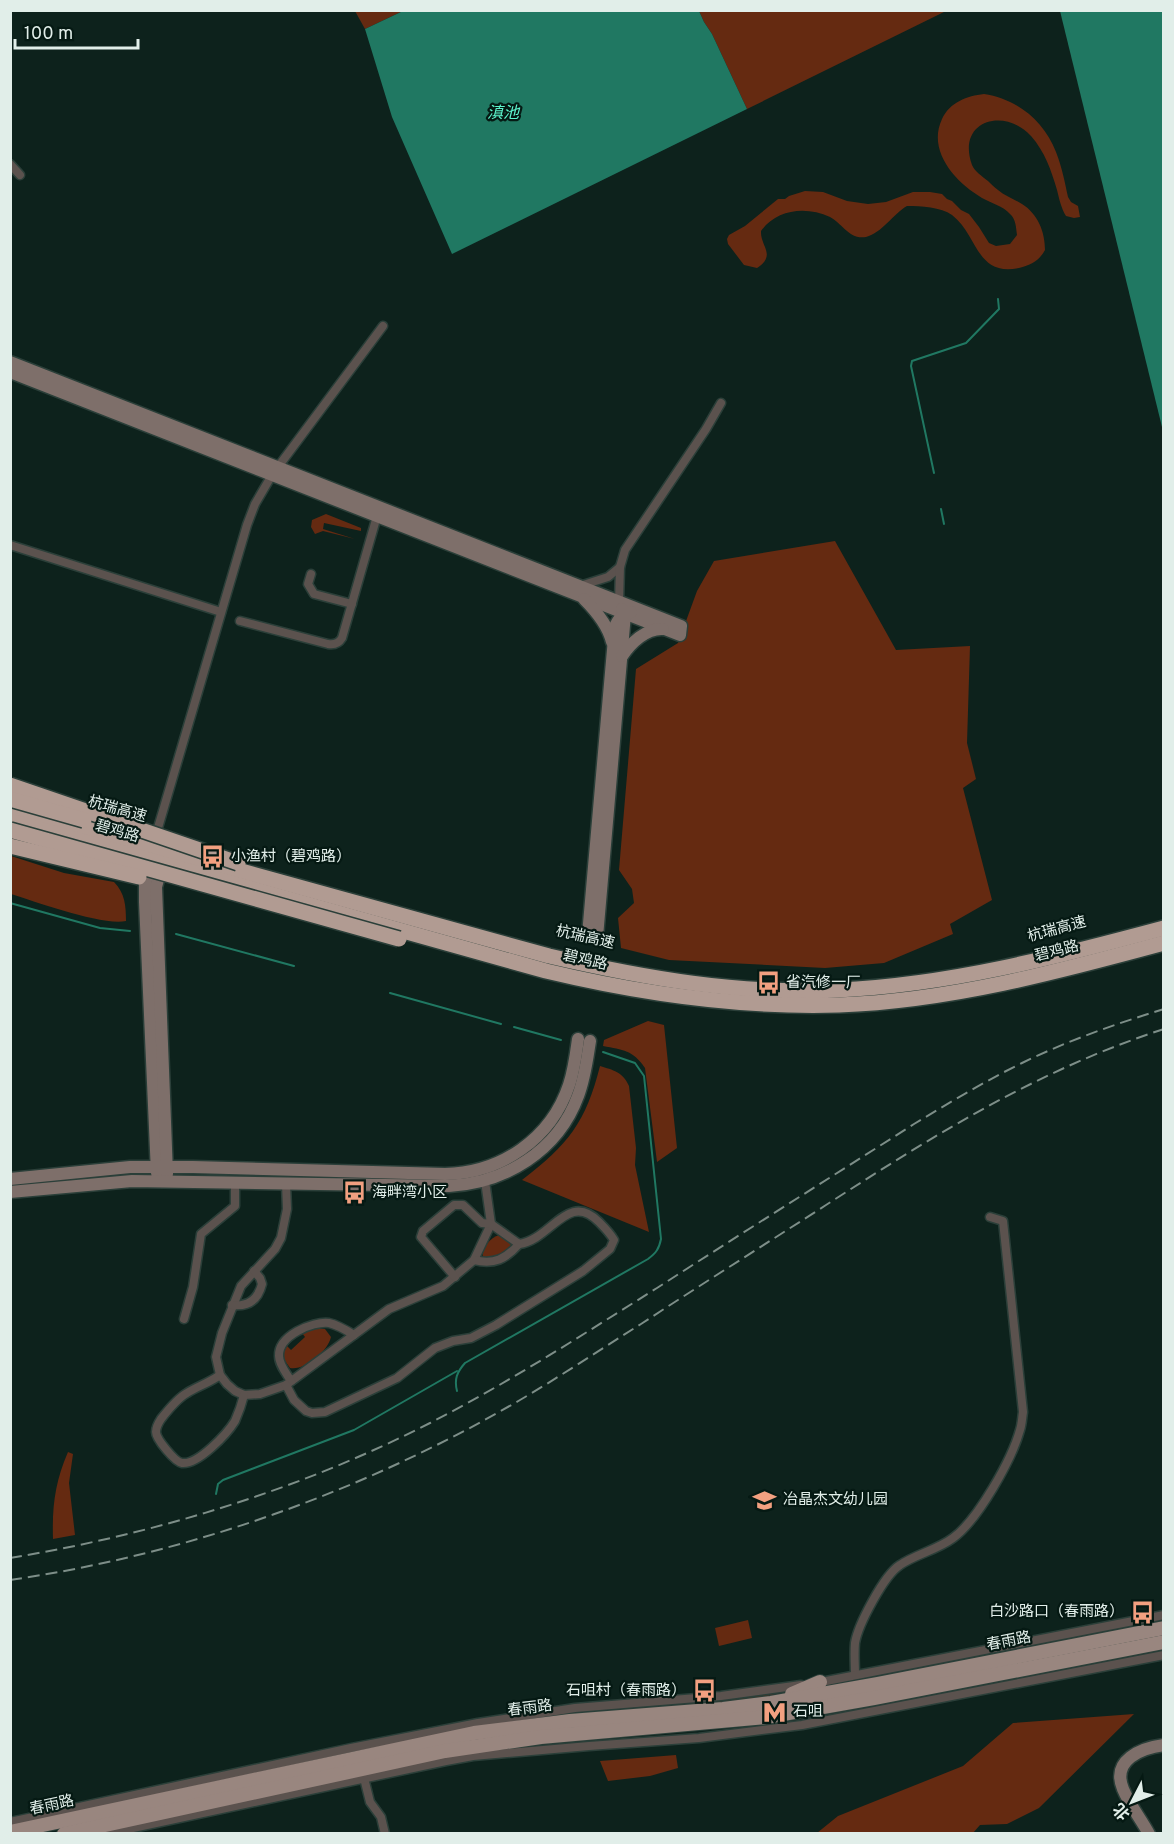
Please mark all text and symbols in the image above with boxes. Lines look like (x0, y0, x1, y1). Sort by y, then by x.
scale bar (15, 12, 138, 50)
text: 100 m (24, 23, 73, 46)
water label: 滇池 (487, 104, 521, 124)
street label: 杭瑞高速 (86, 792, 149, 827)
street label: 碧鸡路 (93, 817, 141, 847)
bus stop icon: 小渔村（碧鸡路） (200, 844, 226, 870)
place label: 小渔村（碧鸡路） (231, 847, 351, 867)
street label: 杭瑞高速 (1025, 912, 1088, 947)
street label: 杭瑞高速 (554, 921, 617, 954)
street label: 碧鸡路 (1033, 937, 1081, 967)
street label: 碧鸡路 (561, 947, 609, 975)
bus stop icon: 省汽修一厂 (755, 970, 781, 996)
place label: 省汽修一厂 (786, 974, 861, 993)
bus stop icon: 海畔湾小区 (341, 1180, 367, 1206)
place label: 海畔湾小区 (372, 1184, 447, 1203)
school or university icon: 冶晶杰文幼儿园 (752, 1487, 778, 1513)
place label: 冶晶杰文幼儿园 (783, 1491, 888, 1510)
bus stop icon: 白沙路口（春雨路） (1129, 1599, 1155, 1625)
place label: 白沙路口（春雨路） (989, 1603, 1124, 1622)
street label: 春雨路 (985, 1628, 1033, 1656)
bus stop icon: 石咀村（春雨路） (691, 1678, 717, 1704)
place label: 石咀村（春雨路） (566, 1681, 686, 1701)
street label: 春雨路 (507, 1697, 553, 1721)
metro station icon: 石咀 (762, 1699, 788, 1725)
place label: 石咀 (793, 1703, 823, 1722)
north arrow (1102, 1772, 1162, 1832)
street label: 春雨路 (28, 1792, 76, 1820)
text: 北 (1110, 1798, 1135, 1823)

